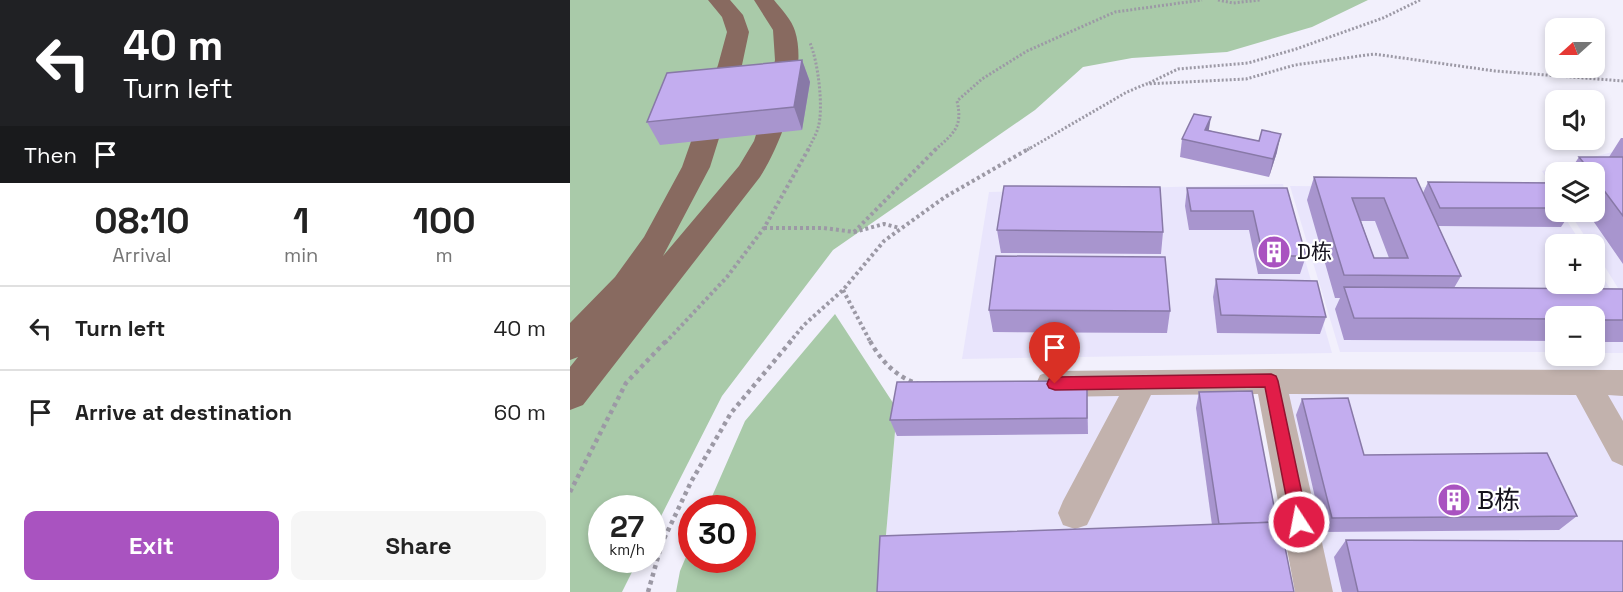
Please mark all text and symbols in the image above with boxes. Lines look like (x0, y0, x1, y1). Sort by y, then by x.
north arrow (1545, 18, 1605, 78)
map controls (1545, 18, 1605, 366)
text: 40 m (123, 19, 223, 72)
icon: left (24, 24, 102, 102)
text: Turn left (123, 71, 233, 106)
button: sound (1545, 90, 1605, 150)
icon: arrive (89, 138, 122, 171)
text: Then (24, 141, 77, 169)
button: layers (1545, 162, 1605, 222)
text: 08:10 (94, 198, 190, 244)
text: 1 (293, 198, 309, 244)
text: 100 (413, 198, 476, 244)
building icon: D栋 (1256, 234, 1292, 270)
button: + (1545, 234, 1605, 294)
place label: D栋 (1297, 238, 1332, 265)
text: Arrival (112, 242, 172, 268)
text: min (284, 242, 318, 268)
text: m (436, 242, 453, 268)
button: − (1545, 306, 1605, 366)
icon: left (24, 312, 57, 345)
text: Turn left (75, 314, 165, 342)
text: 40 m (494, 314, 546, 342)
pin (1029, 322, 1080, 384)
icon: arrive (1038, 331, 1071, 364)
icon: arrive (24, 396, 57, 429)
text: Arrive at destination (75, 398, 292, 426)
text: 60 m (494, 398, 546, 426)
building icon: B栋 (1436, 482, 1472, 518)
place label: B栋 (1477, 483, 1520, 517)
position arrow (1267, 490, 1331, 554)
speed limit sign: 30 (678, 495, 756, 573)
text: 27 (610, 507, 644, 546)
button: Exit (24, 511, 279, 580)
button: Share (291, 511, 546, 580)
text: km/h (609, 540, 645, 559)

